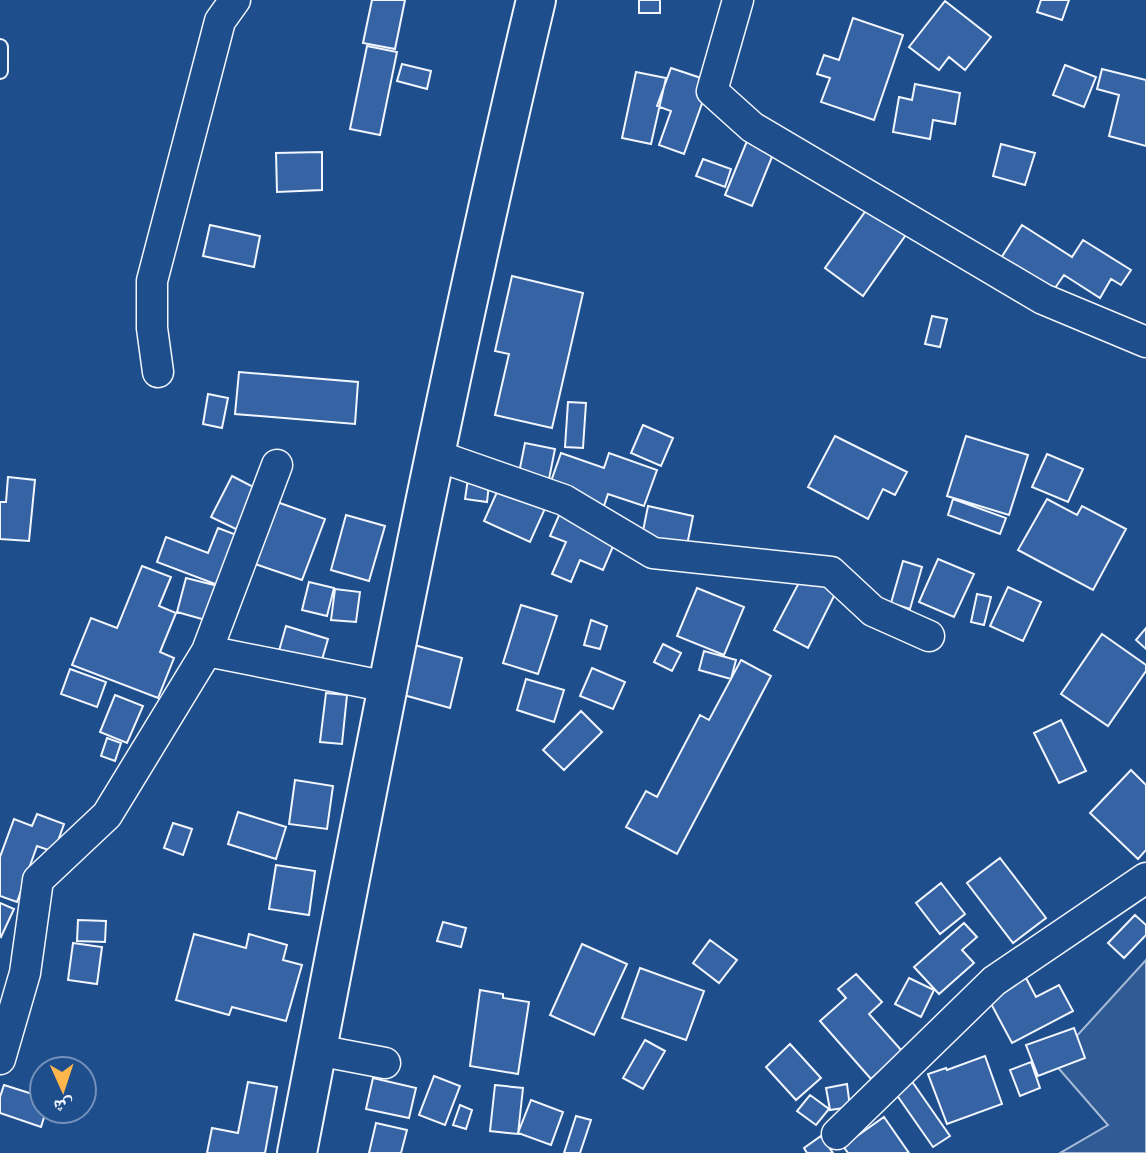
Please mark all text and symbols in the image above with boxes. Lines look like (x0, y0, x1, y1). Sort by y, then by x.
north arrow (28, 1055, 98, 1125)
text: ش (53, 1094, 75, 1118)

